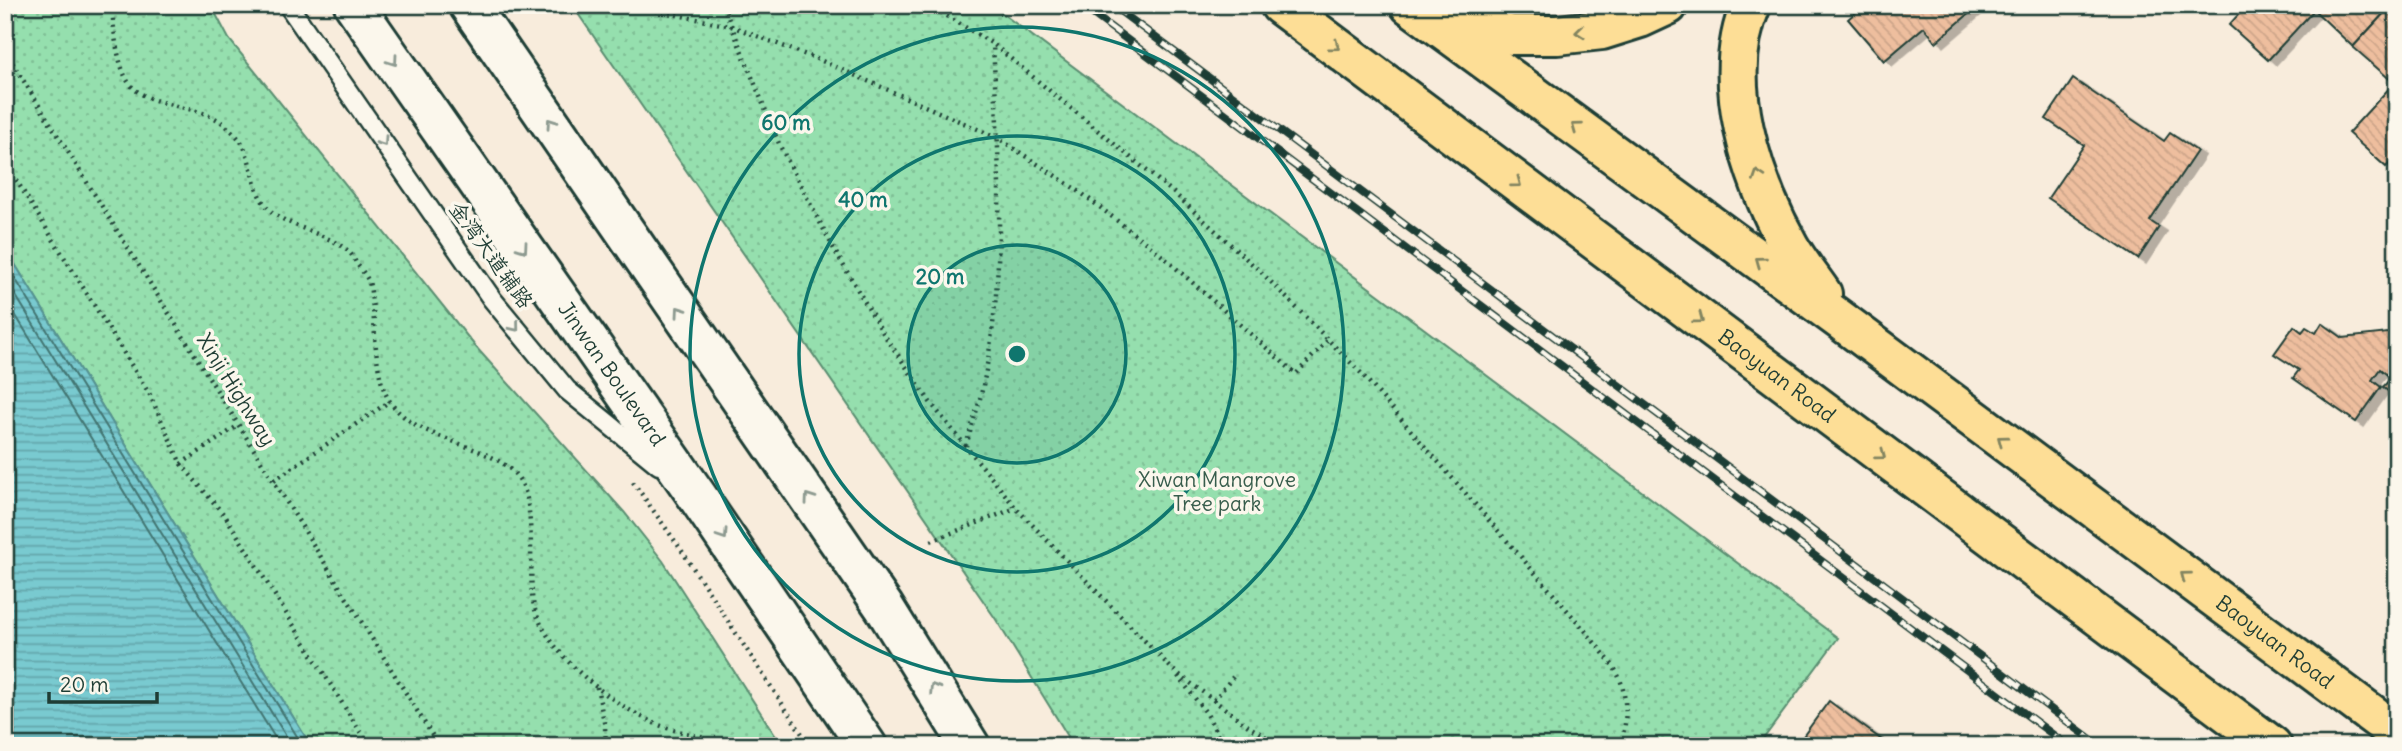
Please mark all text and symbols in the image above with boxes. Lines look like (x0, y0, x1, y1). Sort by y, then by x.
one-way arrow (1574, 24, 1585, 39)
one-way arrow (1327, 38, 1339, 51)
one-way arrow (385, 53, 397, 66)
text: 60 m (761, 109, 811, 136)
one-way arrow (547, 118, 559, 131)
one-way arrow (1571, 123, 1584, 135)
one-way arrow (375, 134, 387, 147)
one-way arrow (1752, 169, 1766, 181)
one-way arrow (1509, 174, 1521, 187)
text: 40 m (838, 186, 888, 213)
street label: 金湾大道辅路 (443, 196, 539, 314)
one-way arrow (515, 240, 527, 253)
one-way arrow (1755, 257, 1768, 269)
text: 20 m (916, 263, 965, 290)
street label: Jinwan Boulevard (552, 296, 672, 451)
one-way arrow (676, 306, 688, 319)
one-way arrow (1691, 311, 1703, 323)
one-way arrow (507, 318, 519, 331)
street label: Baoyuan Road (1713, 323, 1841, 428)
street label: Xinji Highway (191, 328, 282, 451)
centre of rings (1005, 342, 1029, 366)
one-way arrow (1997, 436, 2010, 448)
one-way arrow (1873, 447, 1886, 459)
park label: Xiwan Mangrove Tree park (1138, 466, 1296, 517)
one-way arrow (805, 493, 817, 506)
one-way arrow (715, 527, 728, 540)
one-way arrow (2180, 571, 2192, 584)
street label: Baoyuan Road (2211, 589, 2339, 694)
scale bar (49, 660, 158, 704)
text: 20 m (60, 671, 109, 698)
one-way arrow (930, 682, 943, 695)

